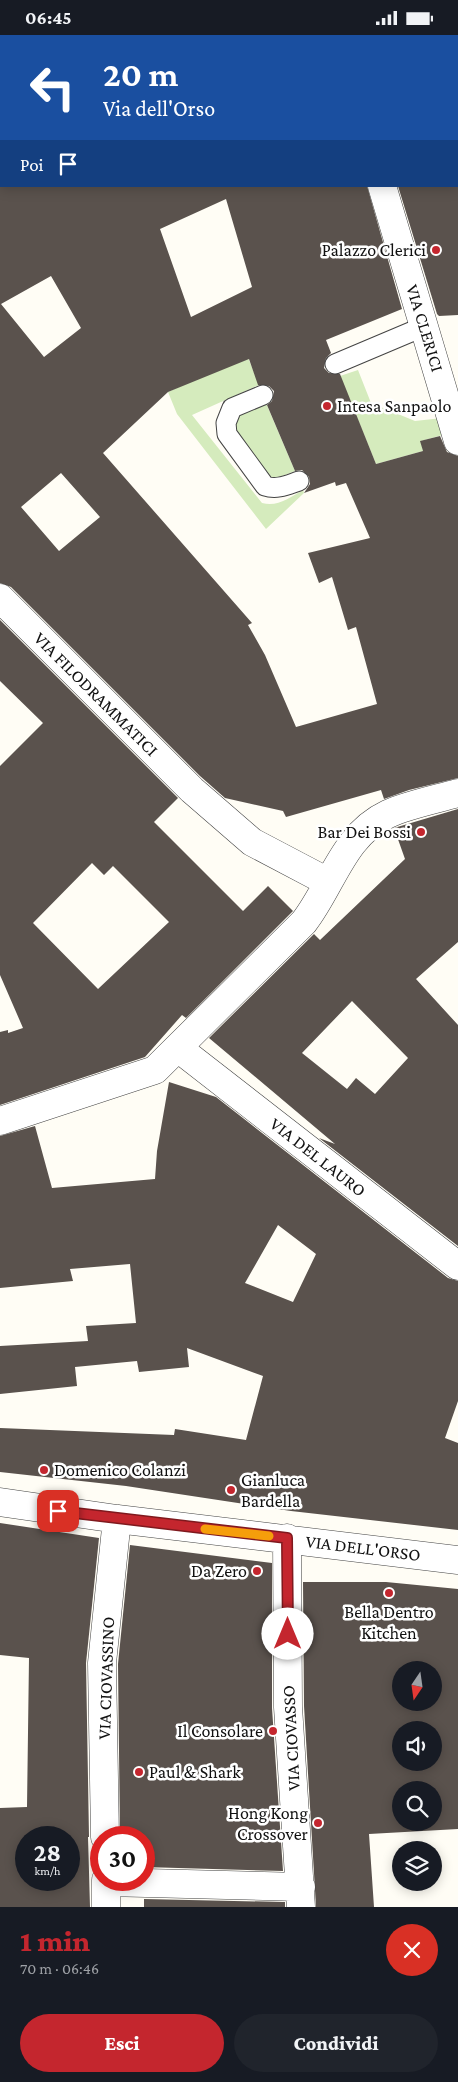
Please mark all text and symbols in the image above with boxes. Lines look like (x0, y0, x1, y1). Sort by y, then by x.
text: 06:45 (25, 7, 72, 28)
icon: left (20, 55, 85, 120)
text: 20 m (103, 55, 178, 94)
text: Via dell'Orso (103, 96, 215, 121)
icon: arrive (54, 150, 82, 178)
text: Poi (20, 154, 44, 175)
place label: Palazzo Clerici (322, 240, 426, 260)
marker: Palazzo Clerici (430, 244, 442, 256)
street label: VIA CLERICI (402, 282, 448, 374)
place label: Intesa Sanpaolo (337, 396, 451, 416)
marker: Intesa Sanpaolo (321, 400, 333, 412)
street label: VIA FILODRAMMATICI (30, 628, 162, 760)
place label: Bar Dei Bossi (317, 822, 411, 842)
marker: Bar Dei Bossi (415, 826, 427, 838)
street label: VIA DEL LAURO (266, 1113, 370, 1201)
place label: Domenico Colanzi (54, 1460, 186, 1480)
marker: Domenico Colanzi (38, 1464, 50, 1476)
place label: Gianluca Bardella (241, 1470, 305, 1511)
marker: Gianluca Bardella (225, 1484, 237, 1496)
pin (37, 1490, 79, 1532)
icon: arrive (44, 1497, 72, 1525)
street label: VIA DELL'ORSO (304, 1531, 422, 1565)
place label: Da Zero (191, 1561, 247, 1581)
marker: Da Zero (251, 1565, 263, 1577)
marker: Bella Dentro Kitchen (383, 1587, 395, 1599)
place label: Bella Dentro Kitchen (344, 1602, 434, 1643)
position arrow (261, 1607, 313, 1659)
street label: VIA CIOVASSINO (94, 1616, 118, 1740)
north arrow (392, 1661, 442, 1711)
map controls (392, 1661, 442, 1891)
street label: VIA CIOVASSO (278, 1685, 304, 1791)
place label: Il Consolare (177, 1721, 263, 1741)
button: sound (392, 1721, 442, 1771)
marker: Il Consolare (267, 1725, 279, 1737)
place label: Paul & Shark (149, 1762, 241, 1782)
marker: Paul & Shark (133, 1766, 145, 1778)
button: search (392, 1781, 442, 1831)
place label: Hong Kong Crossover (228, 1803, 309, 1844)
marker: Hong Kong Crossover (312, 1817, 324, 1829)
speed limit sign: 30 (90, 1826, 155, 1891)
text: 28 (34, 1839, 61, 1866)
button: layers (392, 1841, 442, 1891)
text: km/h (35, 1864, 60, 1878)
text: 1 min (20, 1924, 90, 1957)
button: close (386, 1924, 438, 1976)
text: 70 m · 06:46 (20, 1960, 99, 1977)
button: Esci (20, 2014, 224, 2072)
button: Condividi (234, 2014, 438, 2072)

